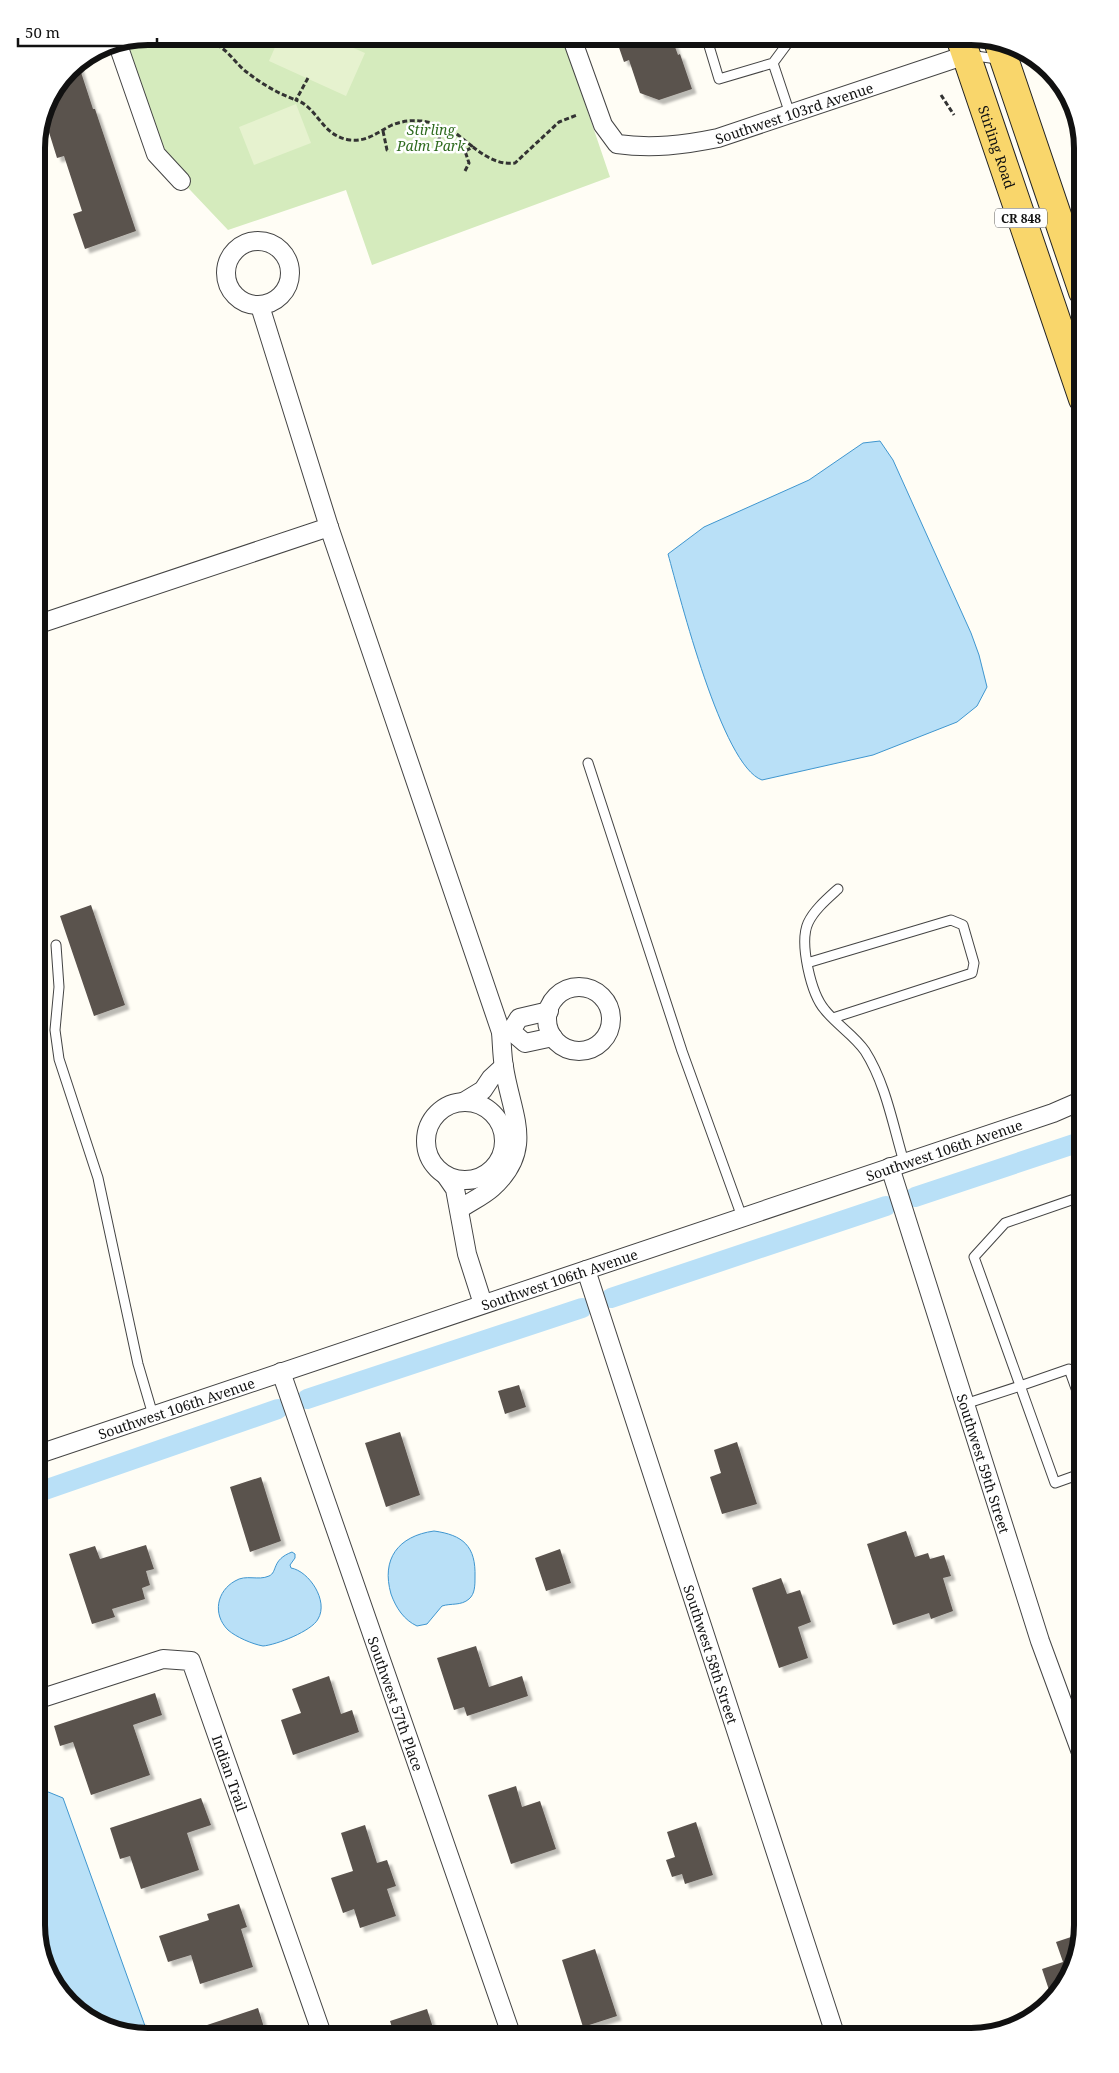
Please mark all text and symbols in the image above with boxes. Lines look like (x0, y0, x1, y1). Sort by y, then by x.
scale bar (18, 15, 156, 47)
text: 50 m (25, 22, 60, 42)
street label: Southwest 103rd Avenue (713, 77, 875, 148)
street label: Stirling Road (974, 103, 1020, 191)
park label: Stirling Palm Park (396, 120, 466, 155)
road number: CR 848 (995, 208, 1047, 228)
street label: Southwest 106th Avenue (863, 1115, 1025, 1185)
street label: Southwest 106th Avenue (478, 1244, 640, 1314)
street label: Southwest 106th Avenue (96, 1373, 257, 1443)
street label: Southwest 59th Street (953, 1391, 1015, 1536)
street label: Southwest 58th Street (680, 1582, 743, 1726)
street label: Southwest 57th Place (364, 1634, 428, 1773)
street label: Indian Trail (208, 1732, 253, 1814)

